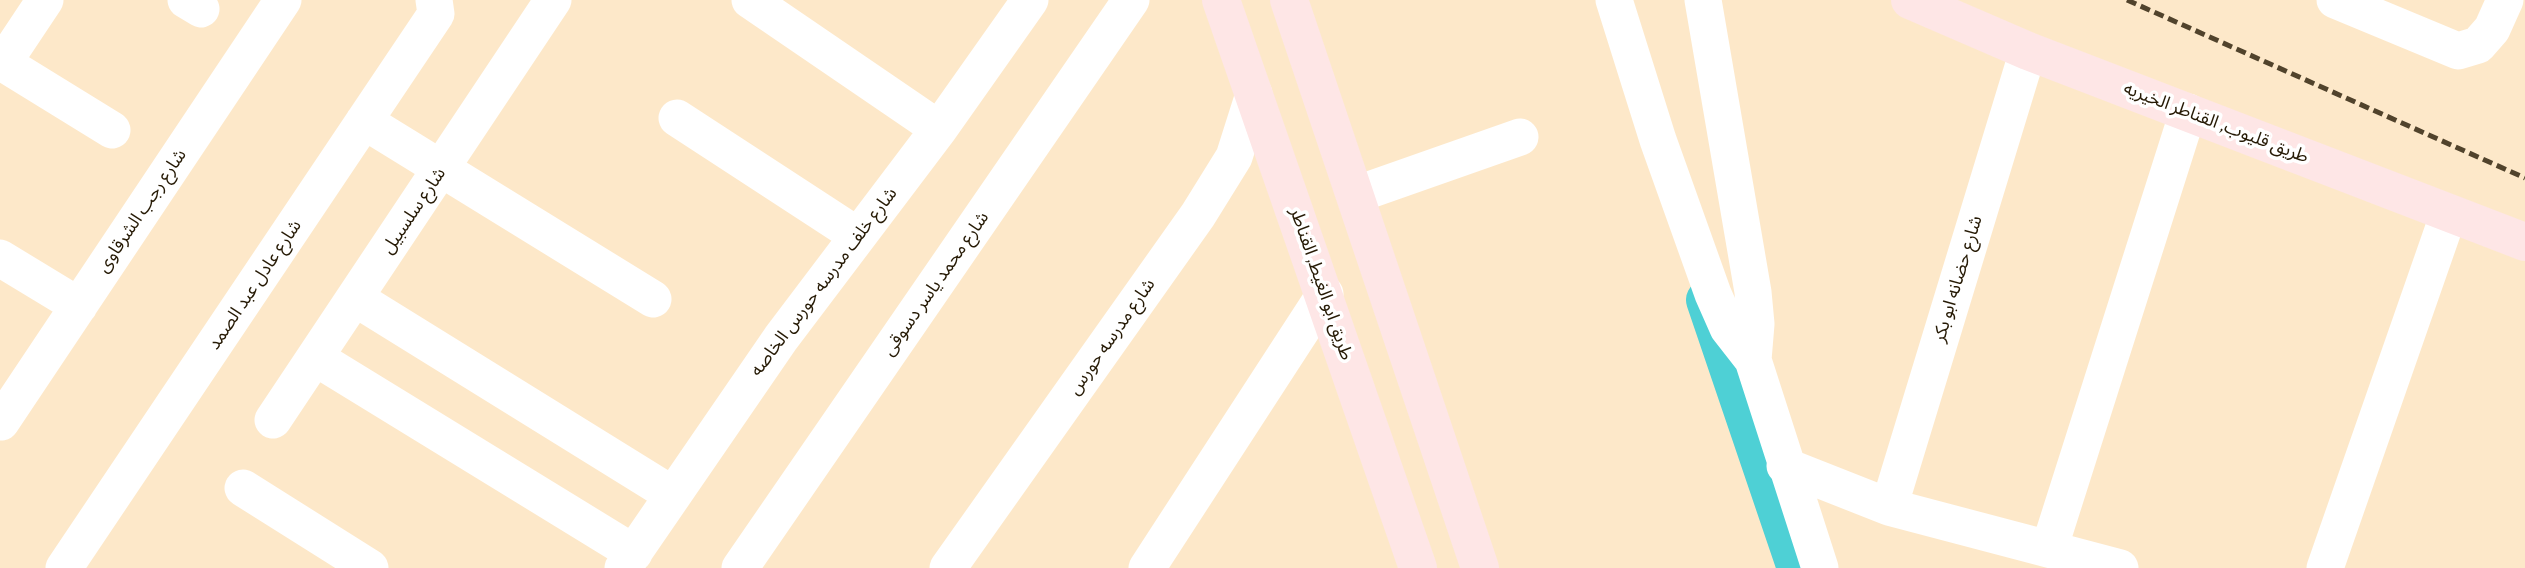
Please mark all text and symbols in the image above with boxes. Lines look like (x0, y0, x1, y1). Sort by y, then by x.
street label: طريق قليوب, القناطر الخيريه (2120, 78, 2312, 168)
street label: شارع رجب الشرقاوى (93, 145, 191, 277)
street label: شارع سلسبيل (377, 164, 451, 258)
street label: شارع خلف مدرسه حورس الخاصه (746, 183, 902, 381)
street label: طريق ابو الغيط, القناطر (1285, 205, 1357, 363)
street label: شارع محمد ياسر دسوقى (878, 208, 994, 360)
street label: شارع حضانه ابو بكر (1929, 213, 1987, 345)
street label: شارع عادل عبد الصمد (204, 216, 306, 354)
street label: شارع مدرسه حورس (1064, 275, 1160, 399)

